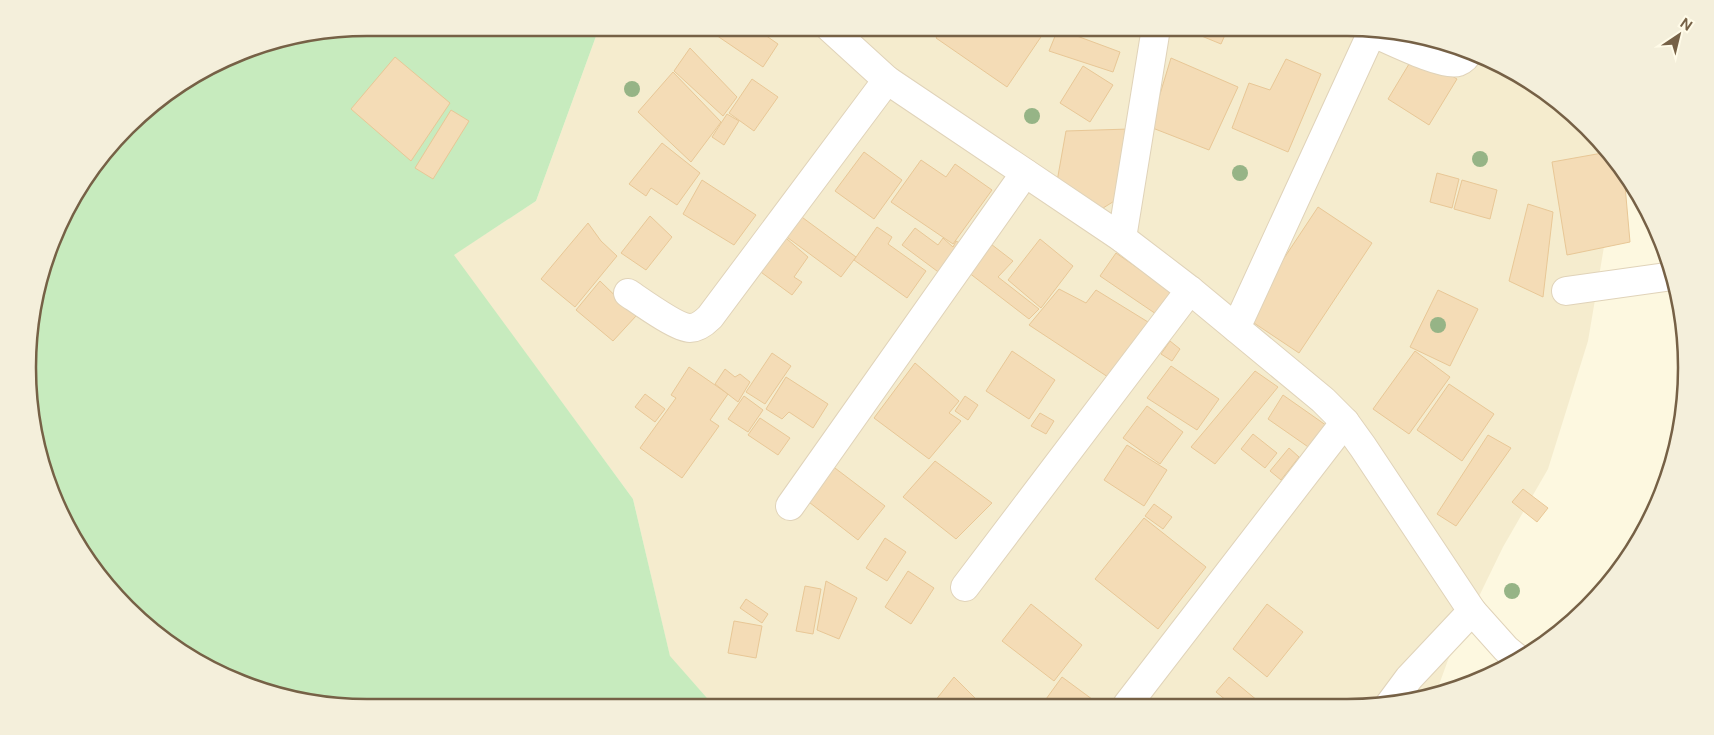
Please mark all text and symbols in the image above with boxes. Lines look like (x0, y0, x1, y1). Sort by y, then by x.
north arrow (1654, 10, 1704, 60)
text: N (1677, 15, 1696, 34)

